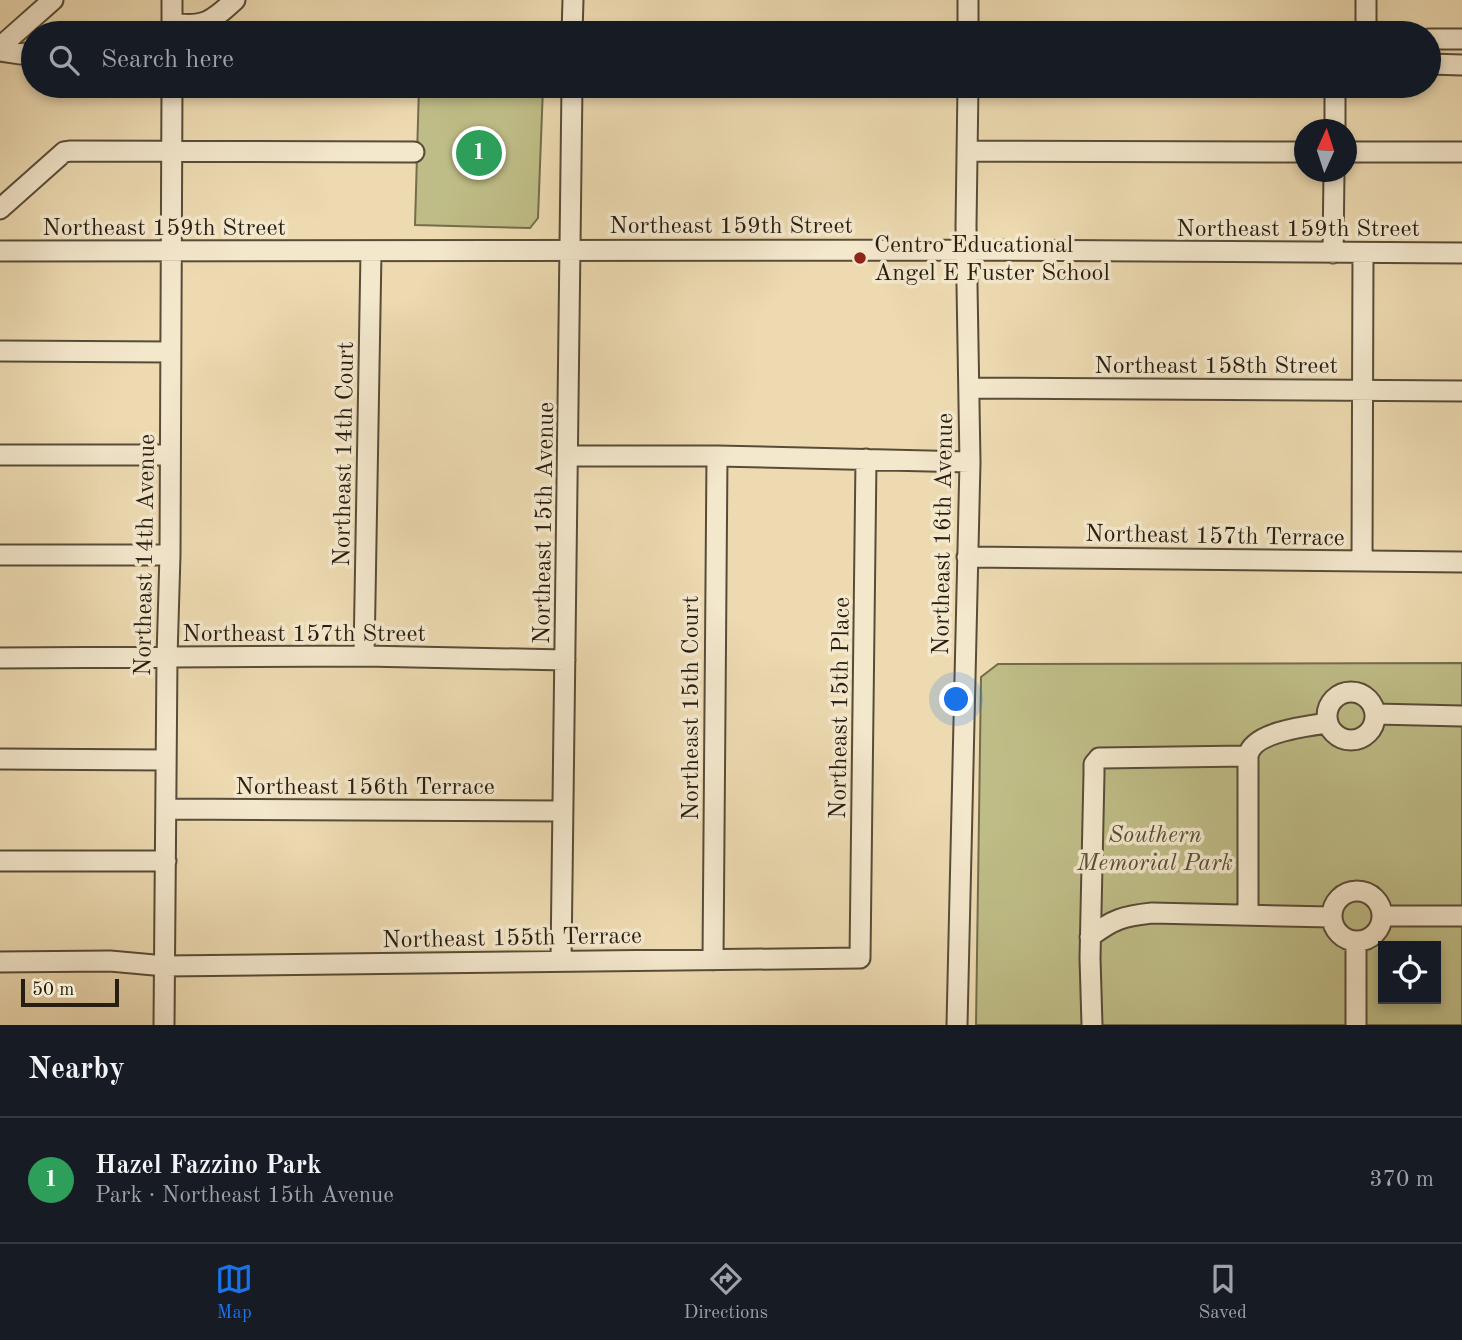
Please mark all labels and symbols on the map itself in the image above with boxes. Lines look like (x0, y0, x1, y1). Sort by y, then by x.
north arrow (1294, 119, 1357, 182)
pin: 1 (456, 127, 502, 179)
street label: Northeast 159th Street (609, 215, 853, 239)
street label: Northeast 159th Street (42, 217, 286, 241)
street label: Northeast 159th Street (1176, 218, 1420, 242)
place label: Centro Educational Angel E Fuster School (874, 234, 1110, 286)
marker: Centro Educational Angel E Fuster School (852, 250, 868, 266)
street label: Northeast 14th Court (331, 341, 359, 567)
street label: Northeast 158th Street (1094, 355, 1338, 379)
street label: Northeast 15th Avenue (531, 402, 559, 644)
street label: Northeast 16th Avenue (930, 413, 958, 655)
street label: Northeast 14th Avenue (132, 434, 160, 676)
street label: Northeast 157th Terrace (1085, 523, 1345, 551)
street label: Northeast 15th Court (680, 595, 704, 821)
street label: Northeast 15th Place (827, 597, 855, 819)
street label: Northeast 157th Street (182, 623, 426, 647)
your location (939, 682, 973, 716)
street label: Northeast 156th Terrace (235, 776, 495, 800)
park label: Southern Memorial Park (1076, 824, 1233, 876)
street label: Northeast 155th Terrace (382, 925, 642, 953)
scale bar (21, 976, 119, 1008)

